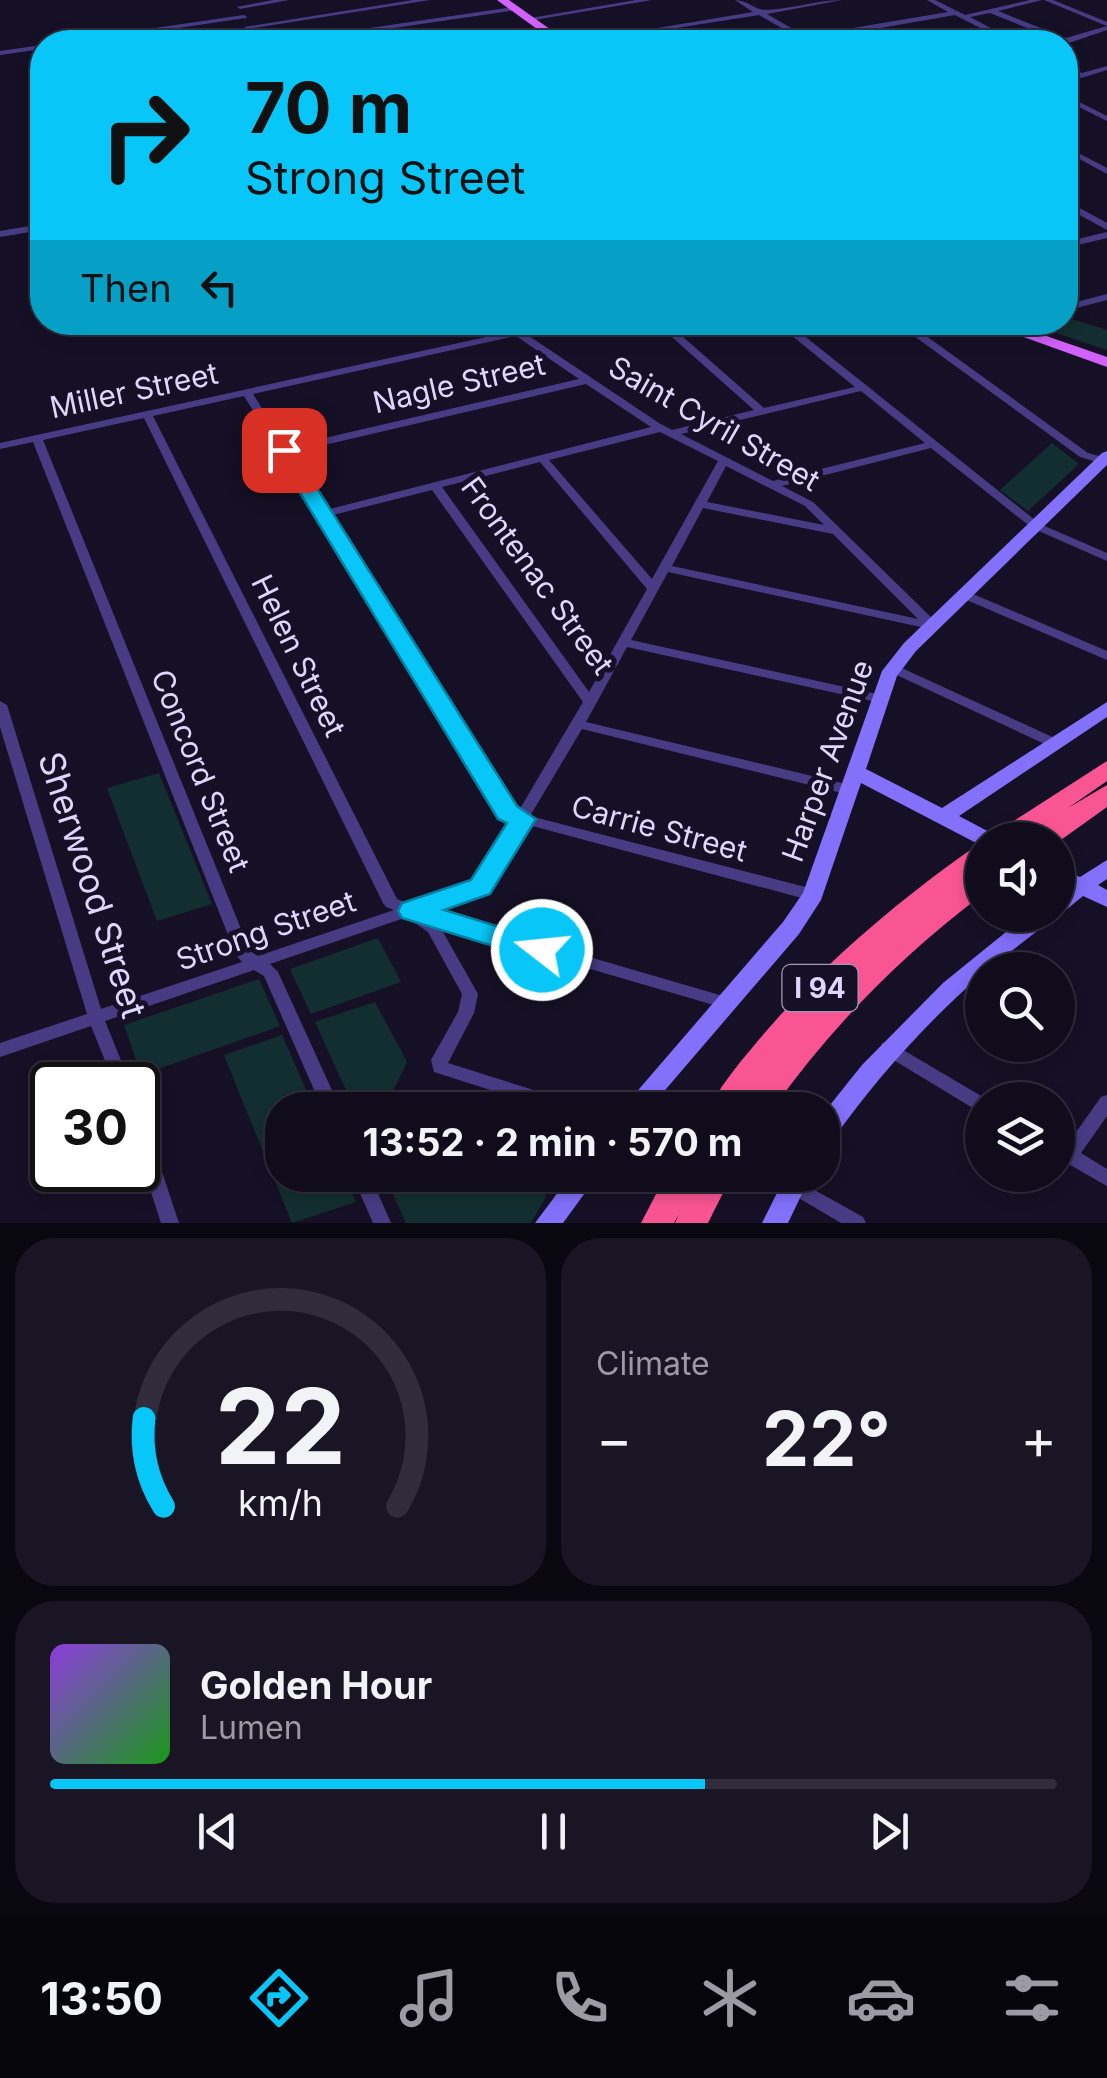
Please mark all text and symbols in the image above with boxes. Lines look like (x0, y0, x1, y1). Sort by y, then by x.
text: 70 m (245, 65, 412, 150)
icon: right (80, 70, 210, 200)
text: Strong Street (245, 150, 526, 205)
icon: left (192, 260, 247, 315)
text: Then (80, 265, 172, 311)
street label: Nagle Street (369, 346, 549, 420)
street label: Saint Cyril Street (603, 348, 826, 498)
street label: Miller Street (47, 355, 221, 425)
pin (242, 408, 327, 493)
icon: arrive (257, 423, 312, 478)
street label: Frontenac Street (454, 470, 622, 681)
street label: Helen Street (244, 569, 354, 742)
street label: Harper Avenue (774, 655, 880, 866)
street label: Concord Street (144, 664, 258, 877)
street label: Sherwood Street (30, 746, 156, 1023)
street label: Carrie Street (568, 787, 751, 869)
map controls (965, 822, 1075, 1192)
button: sound (965, 822, 1075, 932)
street label: Strong Street (171, 883, 360, 978)
position arrow (490, 898, 594, 1002)
button: search (965, 952, 1075, 1062)
road number: I 94 (782, 965, 858, 1011)
speed limit sign: 30 (30, 1062, 160, 1192)
button: layers (965, 1082, 1075, 1192)
text: 13:52 · 2 min · 570 m (363, 1119, 742, 1165)
text: Climate (596, 1344, 710, 1383)
text: 22 (215, 1363, 346, 1489)
text: 22° (762, 1393, 891, 1484)
text: − (596, 1406, 632, 1472)
text: + (1021, 1406, 1057, 1472)
text: km/h (238, 1481, 323, 1525)
text: Golden Hour (200, 1662, 432, 1708)
text: Lumen (200, 1708, 303, 1747)
icon: previous (190, 1804, 245, 1859)
icon: pause (526, 1804, 581, 1859)
icon: next (862, 1804, 917, 1859)
icon: directions (244, 1963, 314, 2033)
icon: music (394, 1963, 464, 2033)
icon: phone (545, 1963, 615, 2033)
icon: climate (695, 1963, 765, 2033)
icon: car (846, 1963, 916, 2033)
icon: filters (997, 1963, 1067, 2033)
text: 13:50 (40, 1971, 163, 2026)

